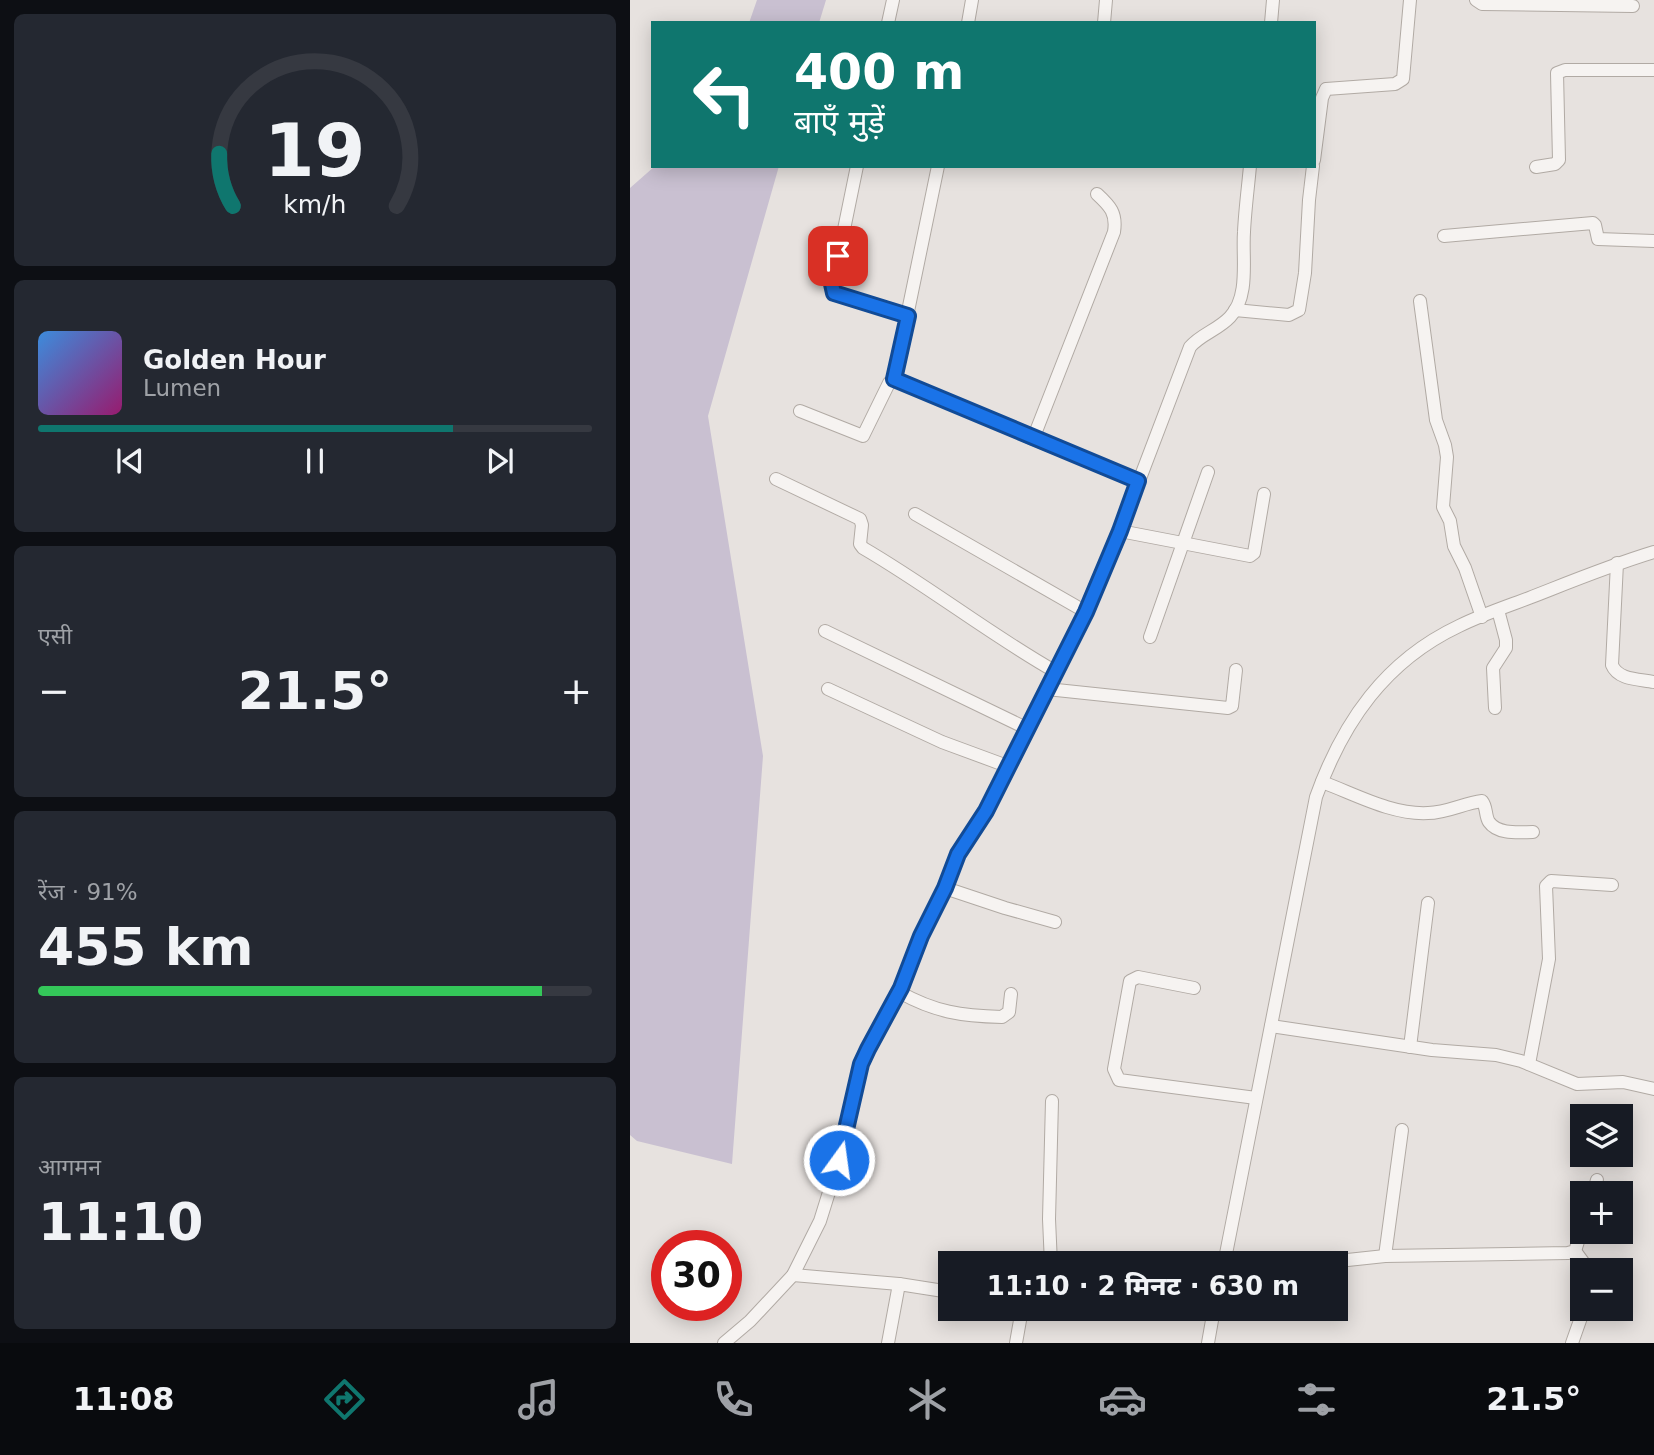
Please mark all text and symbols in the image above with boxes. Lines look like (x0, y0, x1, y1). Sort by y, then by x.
text: 400 m (794, 44, 964, 101)
icon: left (679, 49, 770, 140)
text: बाएँ मुड़ें (794, 103, 885, 141)
text: 19 (264, 108, 366, 193)
text: km/h (283, 190, 347, 219)
pin (808, 226, 868, 286)
icon: arrive (819, 237, 857, 275)
text: Golden Hour (143, 345, 326, 375)
text: Lumen (143, 375, 221, 401)
icon: previous (111, 442, 149, 480)
icon: pause (296, 442, 334, 480)
icon: next (481, 442, 519, 480)
text: एसी (38, 623, 72, 649)
text: 21.5° (238, 661, 392, 721)
text: − (38, 669, 70, 713)
text: + (560, 669, 592, 713)
text: रेंज · 91% (38, 879, 138, 905)
text: 455 km (38, 917, 253, 977)
map controls (1570, 1104, 1633, 1321)
button: layers (1570, 1104, 1633, 1167)
position arrow (802, 1123, 876, 1197)
text: आगमन (38, 1154, 101, 1180)
button: + (1570, 1181, 1633, 1244)
text: 11:10 (38, 1192, 204, 1252)
speed limit sign: 30 (651, 1230, 742, 1321)
button: − (1570, 1258, 1633, 1321)
text: 11:10 · 2 मिनट · 630 m (987, 1271, 1299, 1301)
icon: directions (320, 1375, 369, 1424)
icon: music (514, 1375, 563, 1424)
icon: phone (709, 1375, 758, 1424)
icon: climate (903, 1375, 952, 1424)
icon: car (1098, 1375, 1147, 1424)
icon: filters (1292, 1375, 1341, 1424)
text: 11:08 (73, 1380, 175, 1418)
text: 21.5° (1486, 1380, 1581, 1418)

